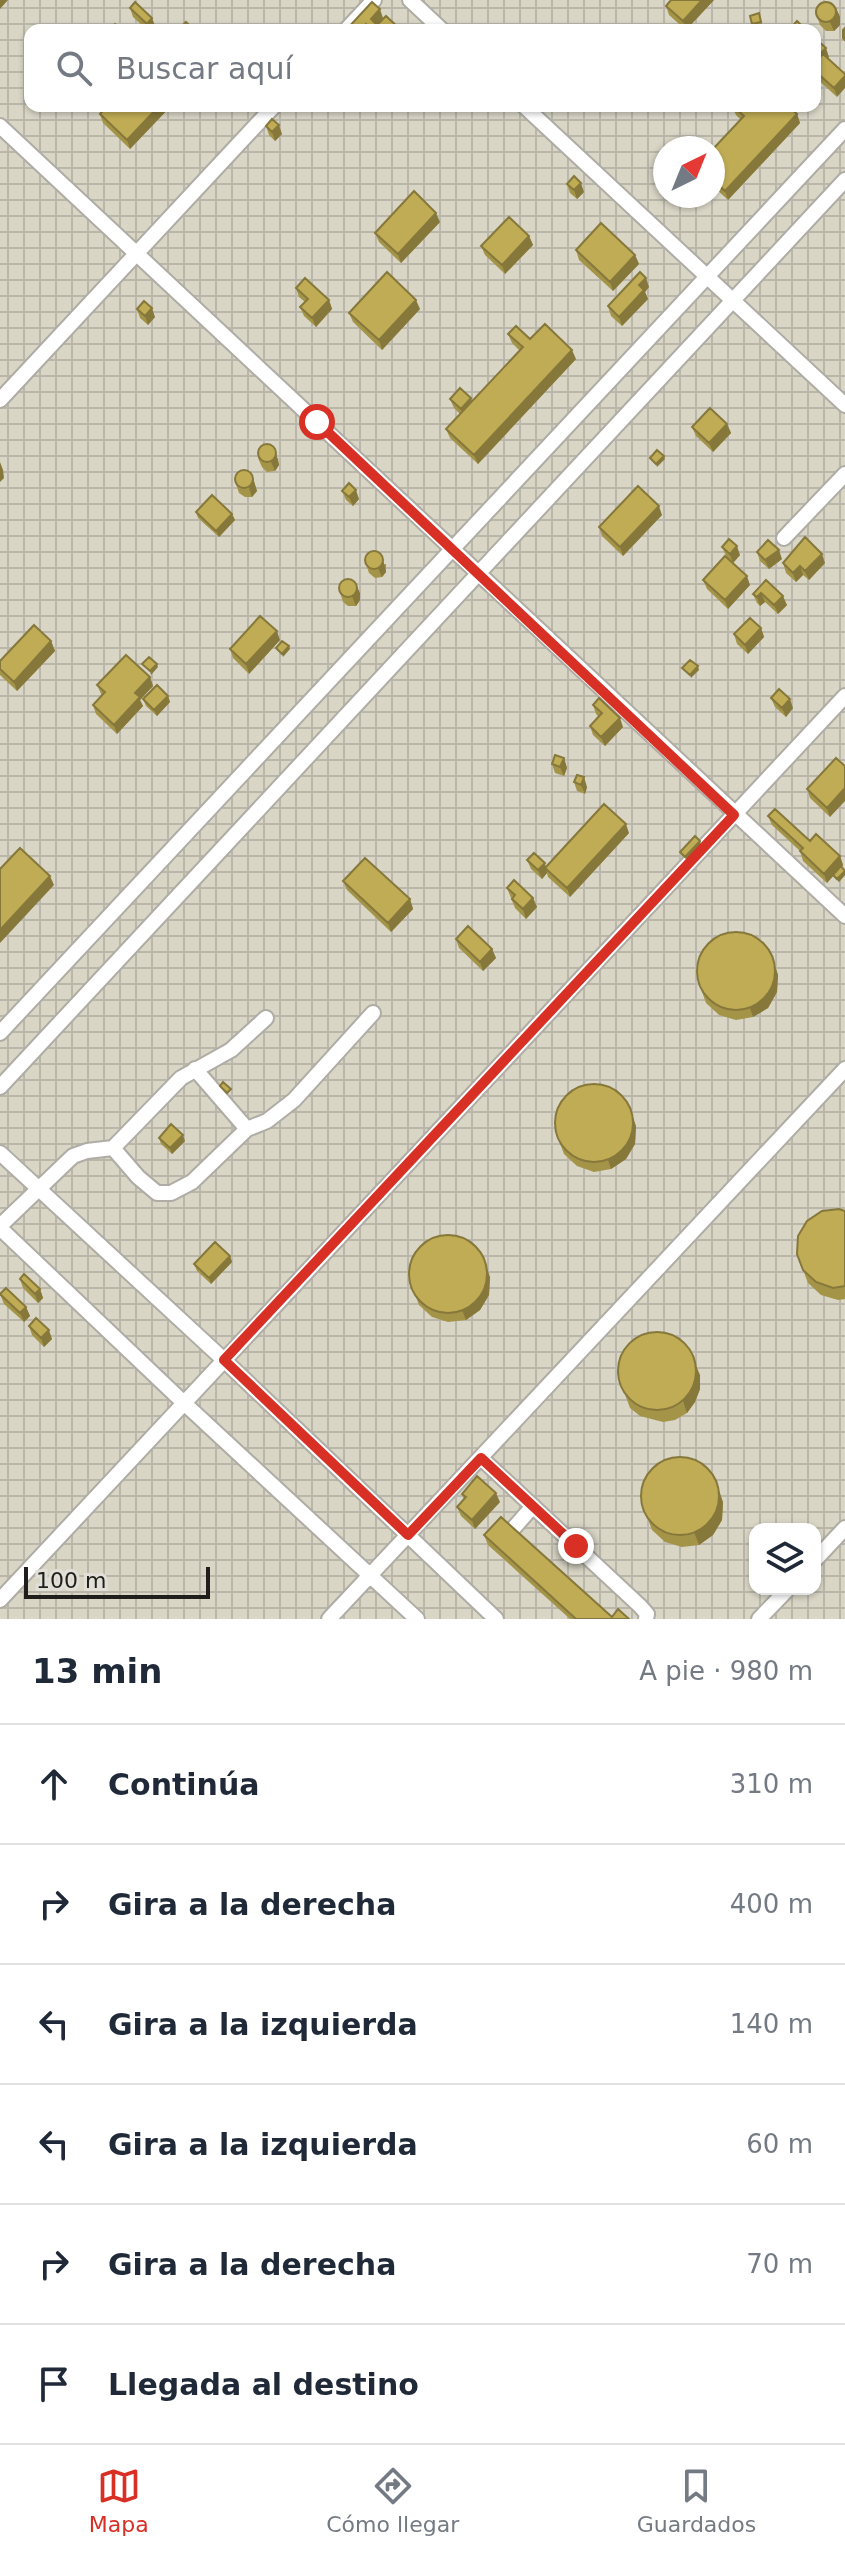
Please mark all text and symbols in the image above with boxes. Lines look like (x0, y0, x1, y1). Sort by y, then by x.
search box (24, 24, 821, 112)
icon: search (52, 46, 96, 90)
text: Buscar aquí (116, 51, 293, 86)
north arrow (653, 136, 725, 208)
route start (299, 404, 335, 440)
map controls (749, 1523, 821, 1595)
button: layers (749, 1523, 821, 1595)
route end (558, 1528, 594, 1564)
scale bar (24, 1563, 210, 1599)
text: 100 m (36, 1568, 106, 1593)
text: 13 min (32, 1651, 162, 1691)
text: A pie · 980 m (639, 1656, 813, 1686)
icon: ahead (32, 1762, 76, 1806)
text: Continúa (108, 1767, 260, 1802)
text: 310 m (730, 1769, 813, 1799)
icon: right (32, 1882, 76, 1926)
text: Gira a la derecha (108, 1887, 396, 1922)
text: 400 m (730, 1889, 813, 1919)
icon: left (32, 2002, 76, 2046)
text: Gira a la izquierda (108, 2007, 418, 2042)
text: 140 m (730, 2009, 813, 2039)
icon: left (32, 2122, 76, 2166)
text: Gira a la izquierda (108, 2127, 418, 2162)
text: 60 m (746, 2129, 813, 2159)
icon: right (32, 2242, 76, 2286)
text: Gira a la derecha (108, 2247, 396, 2282)
text: 70 m (746, 2249, 813, 2279)
icon: arrive (32, 2362, 76, 2406)
text: Llegada al destino (108, 2367, 419, 2402)
tab: Mapa (89, 2464, 149, 2537)
tab: Cómo llegar (326, 2464, 459, 2537)
tab: Guardados (637, 2464, 756, 2537)

